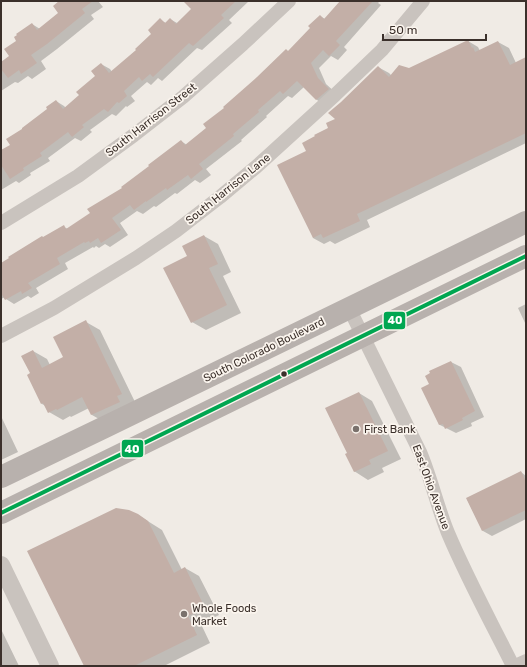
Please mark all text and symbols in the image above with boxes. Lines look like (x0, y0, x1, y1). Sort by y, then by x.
scale bar (383, 16, 486, 42)
text: 50 m (389, 23, 417, 37)
street label: South Harrison Street (103, 80, 199, 159)
street label: South Harrison Lane (183, 151, 273, 227)
line badge: 40 (383, 311, 406, 330)
text: 40 (388, 314, 403, 327)
street label: South Colorado Boulevard (201, 315, 327, 385)
unlabelled marker (279, 369, 289, 379)
place label: First Bank (364, 423, 416, 436)
marker: First Bank (351, 424, 361, 434)
line badge: 40 (121, 439, 144, 458)
text: 40 (125, 443, 140, 456)
street label: East Ohio Avenue (410, 443, 452, 531)
place label: Whole Foods Market (192, 602, 257, 628)
marker: Whole Foods Market (179, 609, 189, 619)

